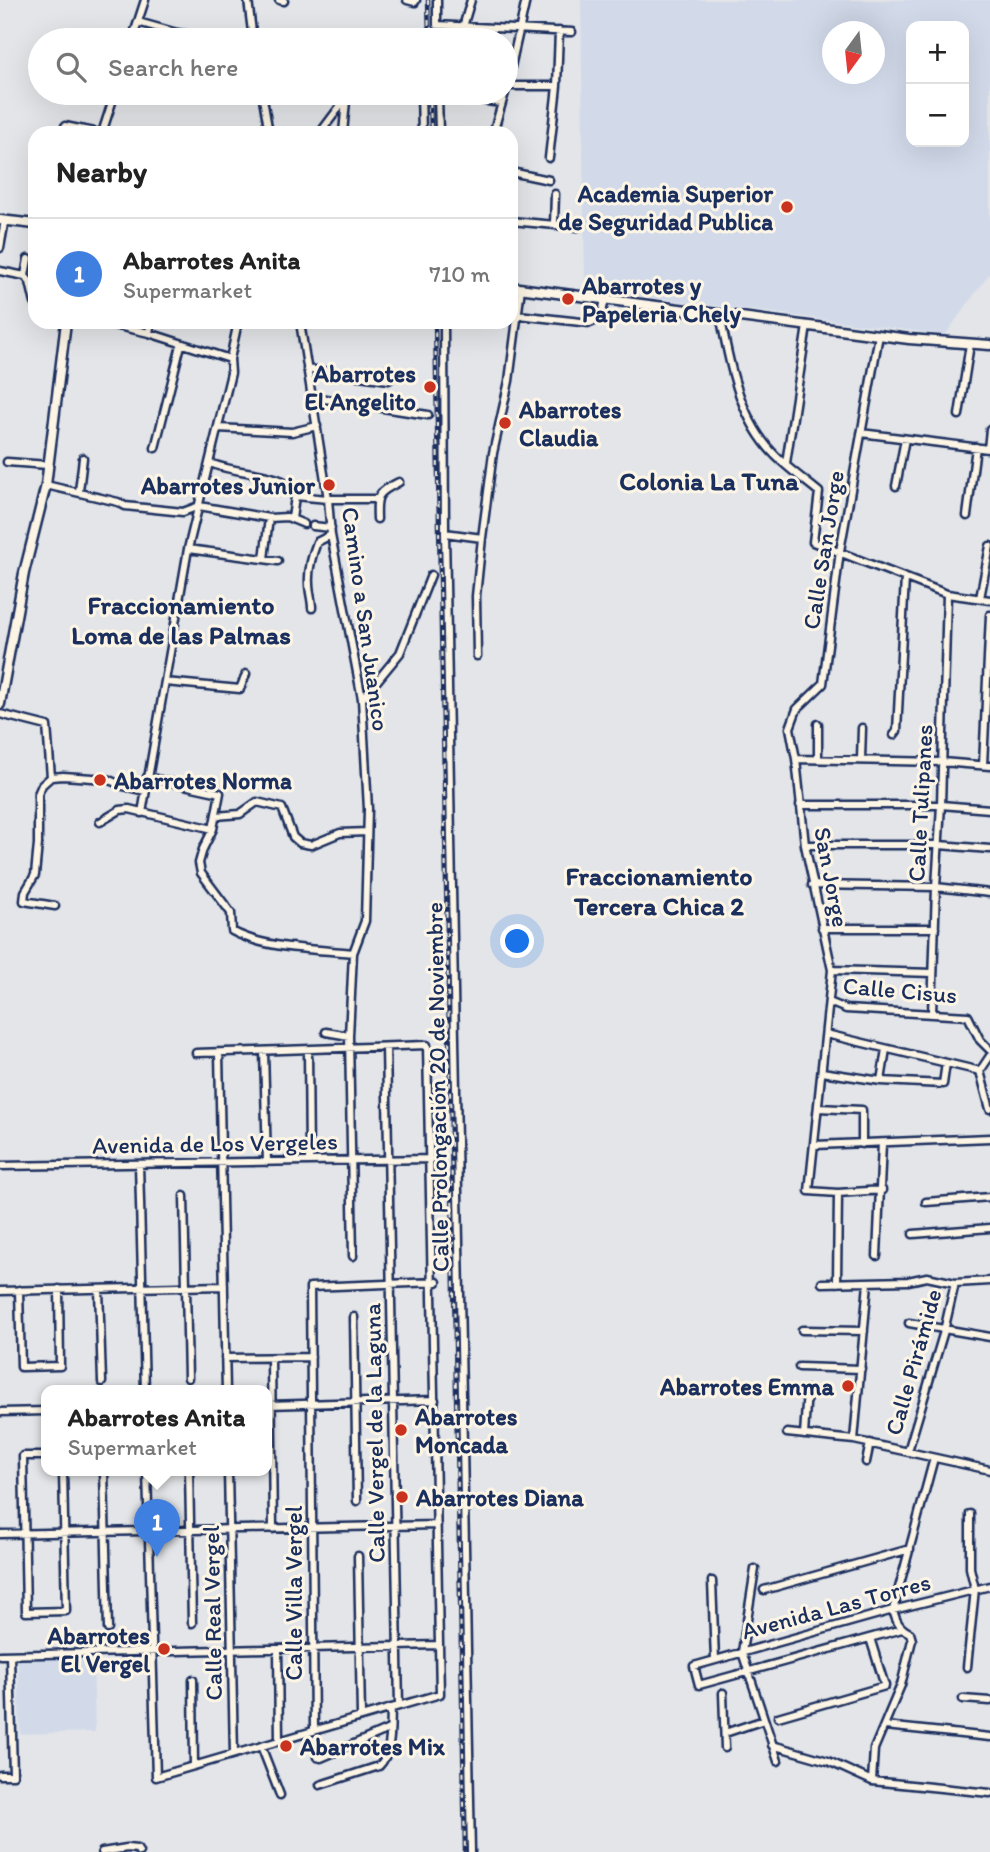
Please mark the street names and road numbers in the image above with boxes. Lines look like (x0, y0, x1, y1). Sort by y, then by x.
street label: Calle San Jorge (796, 468, 850, 632)
street label: Camino a San Juanico (336, 505, 396, 733)
street label: Calle Tulipanes (901, 723, 939, 883)
street label: San Jorge (808, 825, 856, 929)
street label: Calle Prolongación 20 de Noviembre (419, 902, 455, 1272)
street label: Calle Cisus (842, 971, 958, 1009)
street label: Avenida de Los Vergeles (92, 1126, 338, 1160)
street label: Calle Pirámide (878, 1286, 948, 1438)
street label: Calle Vergel de la Laguna (357, 1302, 391, 1563)
street label: Calle Villa Vergel (279, 1505, 308, 1681)
street label: Calle Real Vergel (196, 1525, 228, 1701)
street label: Avenida Las Torres (738, 1567, 934, 1645)

